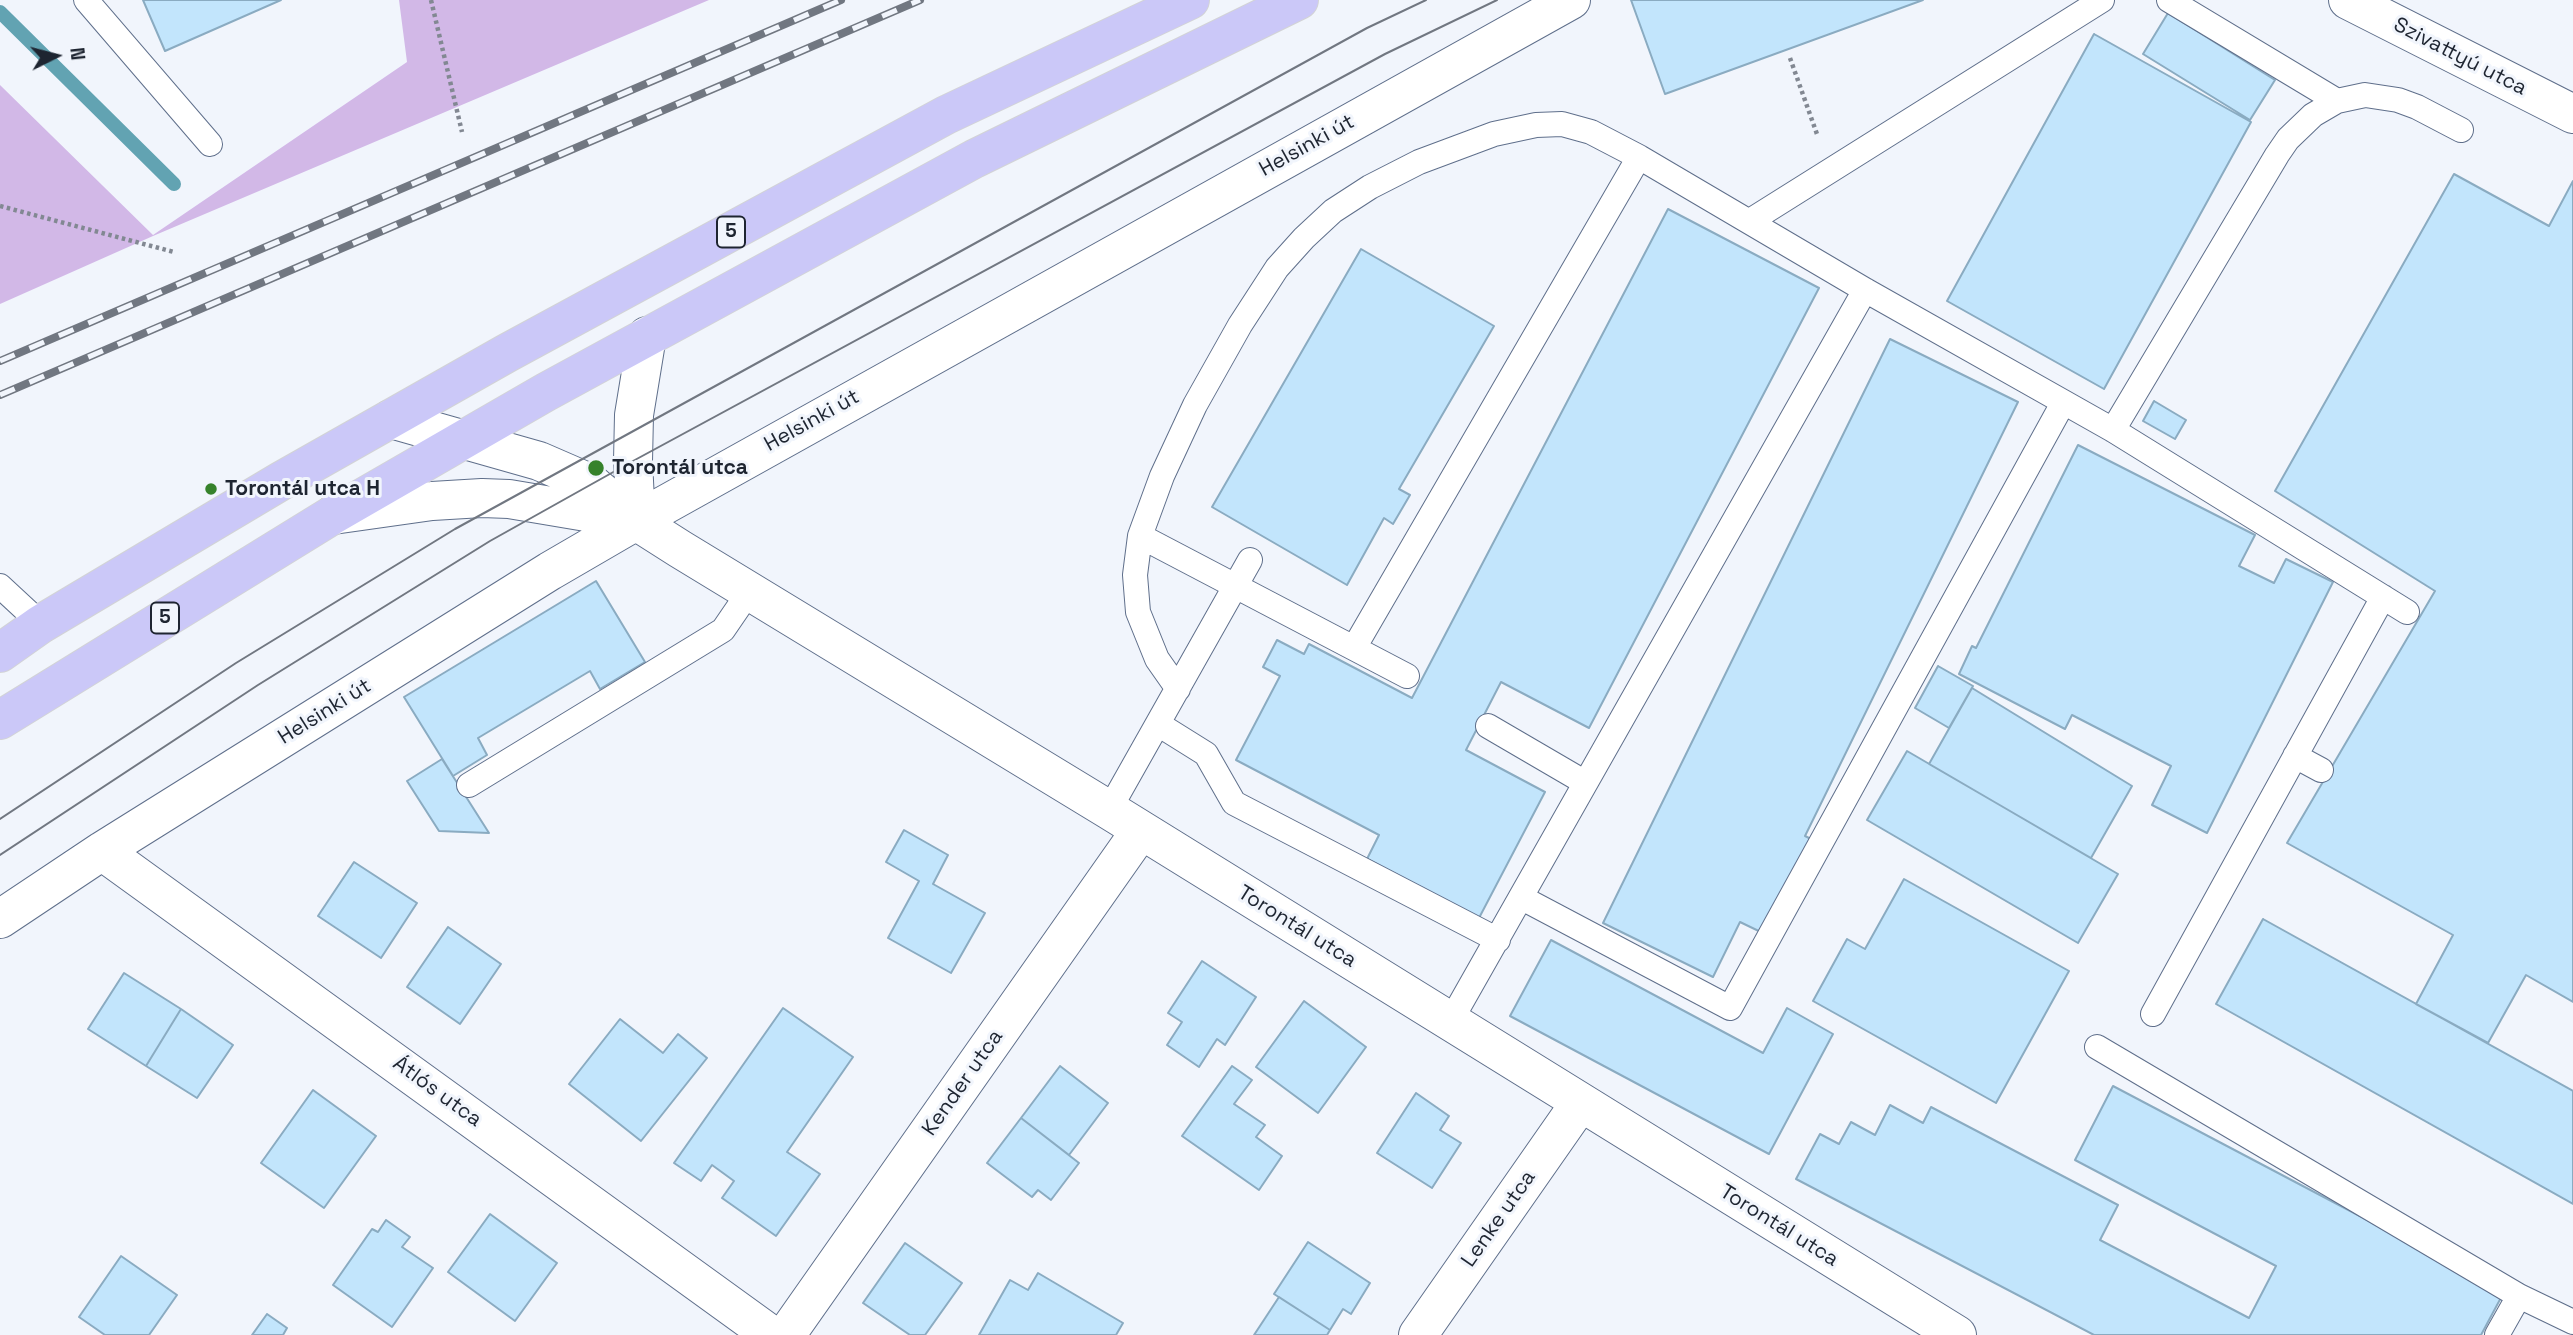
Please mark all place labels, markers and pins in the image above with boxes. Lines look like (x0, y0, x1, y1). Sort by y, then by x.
place label: Torontál utca (612, 455, 748, 481)
marker: Torontál utca (586, 458, 606, 478)
place label: Torontál utca H (225, 476, 380, 502)
marker: Torontál utca H (203, 481, 219, 497)

